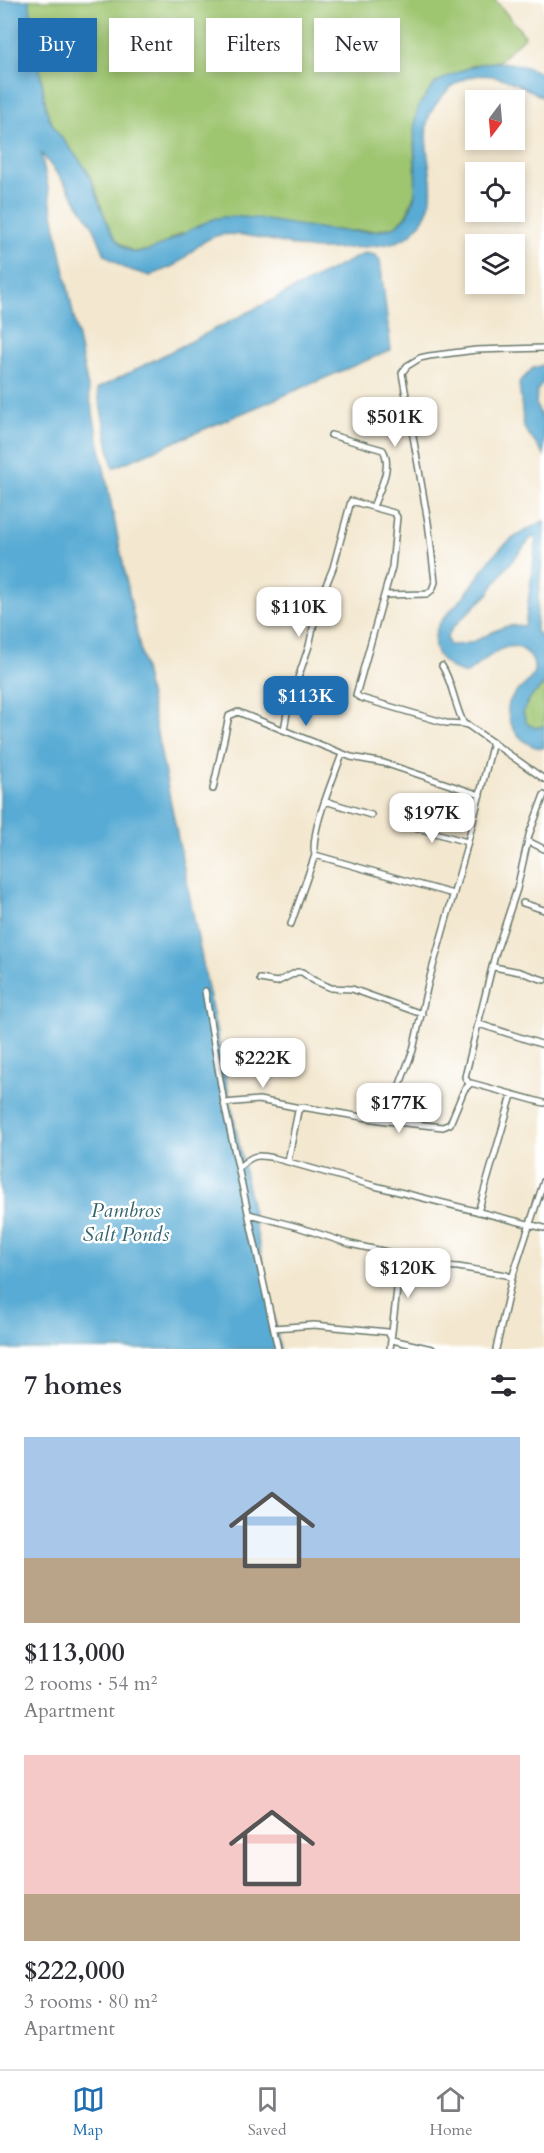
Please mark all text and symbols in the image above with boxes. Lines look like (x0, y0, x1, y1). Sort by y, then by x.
chip: Buy (18, 18, 97, 72)
chip: Rent (109, 18, 194, 72)
chip: Filters (206, 18, 302, 72)
chip: New (314, 18, 400, 72)
north arrow (465, 90, 525, 150)
map controls (465, 90, 525, 294)
button: locate (465, 162, 525, 222)
button: layers (465, 234, 525, 294)
pin: $501K (353, 397, 437, 448)
text: $501K (366, 403, 424, 430)
pin: $110K (257, 587, 341, 638)
text: $110K (270, 593, 328, 620)
pin: $113K (264, 676, 348, 727)
text: $113K (277, 682, 335, 709)
pin: $197K (390, 793, 474, 844)
text: $197K (403, 799, 461, 826)
pin: $222K (221, 1038, 305, 1089)
text: $222K (234, 1044, 292, 1071)
pin: $177K (357, 1083, 441, 1134)
text: $177K (370, 1089, 428, 1116)
water label: Pambros Salt Ponds (83, 1196, 169, 1249)
pin: $120K (366, 1248, 450, 1299)
text: $120K (379, 1254, 437, 1281)
text: 7 homes (24, 1368, 122, 1403)
icon: filters (487, 1369, 520, 1402)
icon: home (218, 1476, 326, 1584)
text: $113,000 (24, 1635, 125, 1670)
text: 2 rooms · 54 m² (24, 1670, 157, 1697)
text: Apartment (24, 1697, 115, 1724)
icon: home (218, 1794, 326, 1902)
text: $222,000 (24, 1953, 125, 1988)
text: 3 rooms · 80 m² (24, 1988, 157, 2015)
text: Apartment (24, 2015, 115, 2042)
tab: Map (72, 2083, 105, 2141)
tab: Saved (248, 2083, 286, 2141)
tab: Home (430, 2083, 472, 2141)

